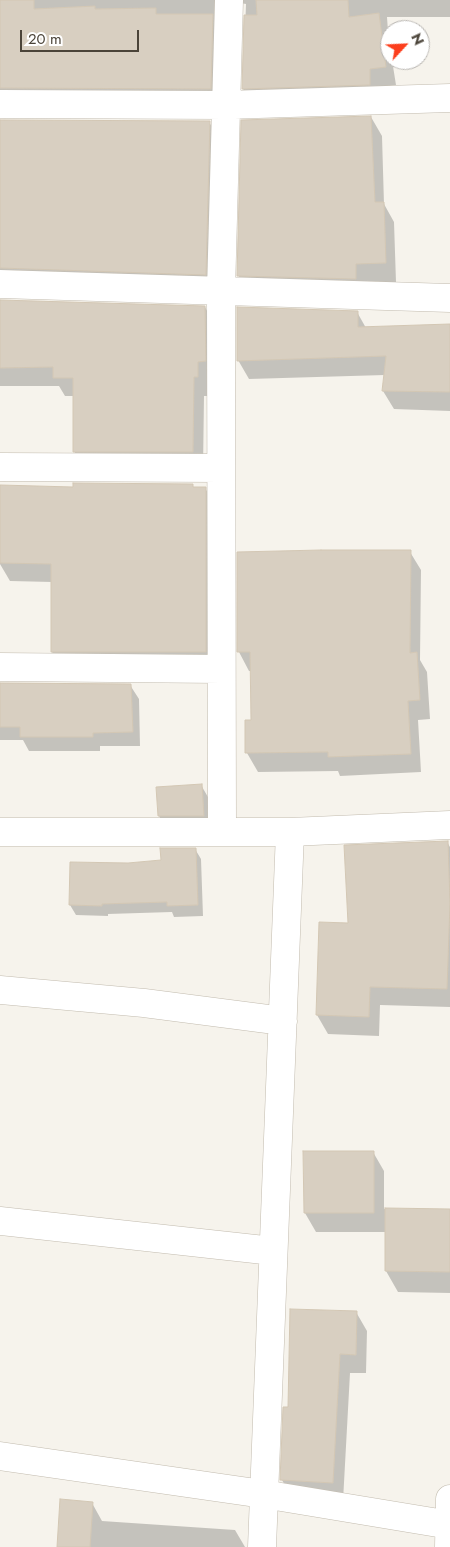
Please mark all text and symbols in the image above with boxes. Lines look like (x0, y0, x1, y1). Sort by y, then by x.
scale bar (22, 20, 141, 52)
north arrow (380, 20, 430, 70)
text: 20 m (28, 28, 62, 50)
text: N (406, 30, 429, 48)

